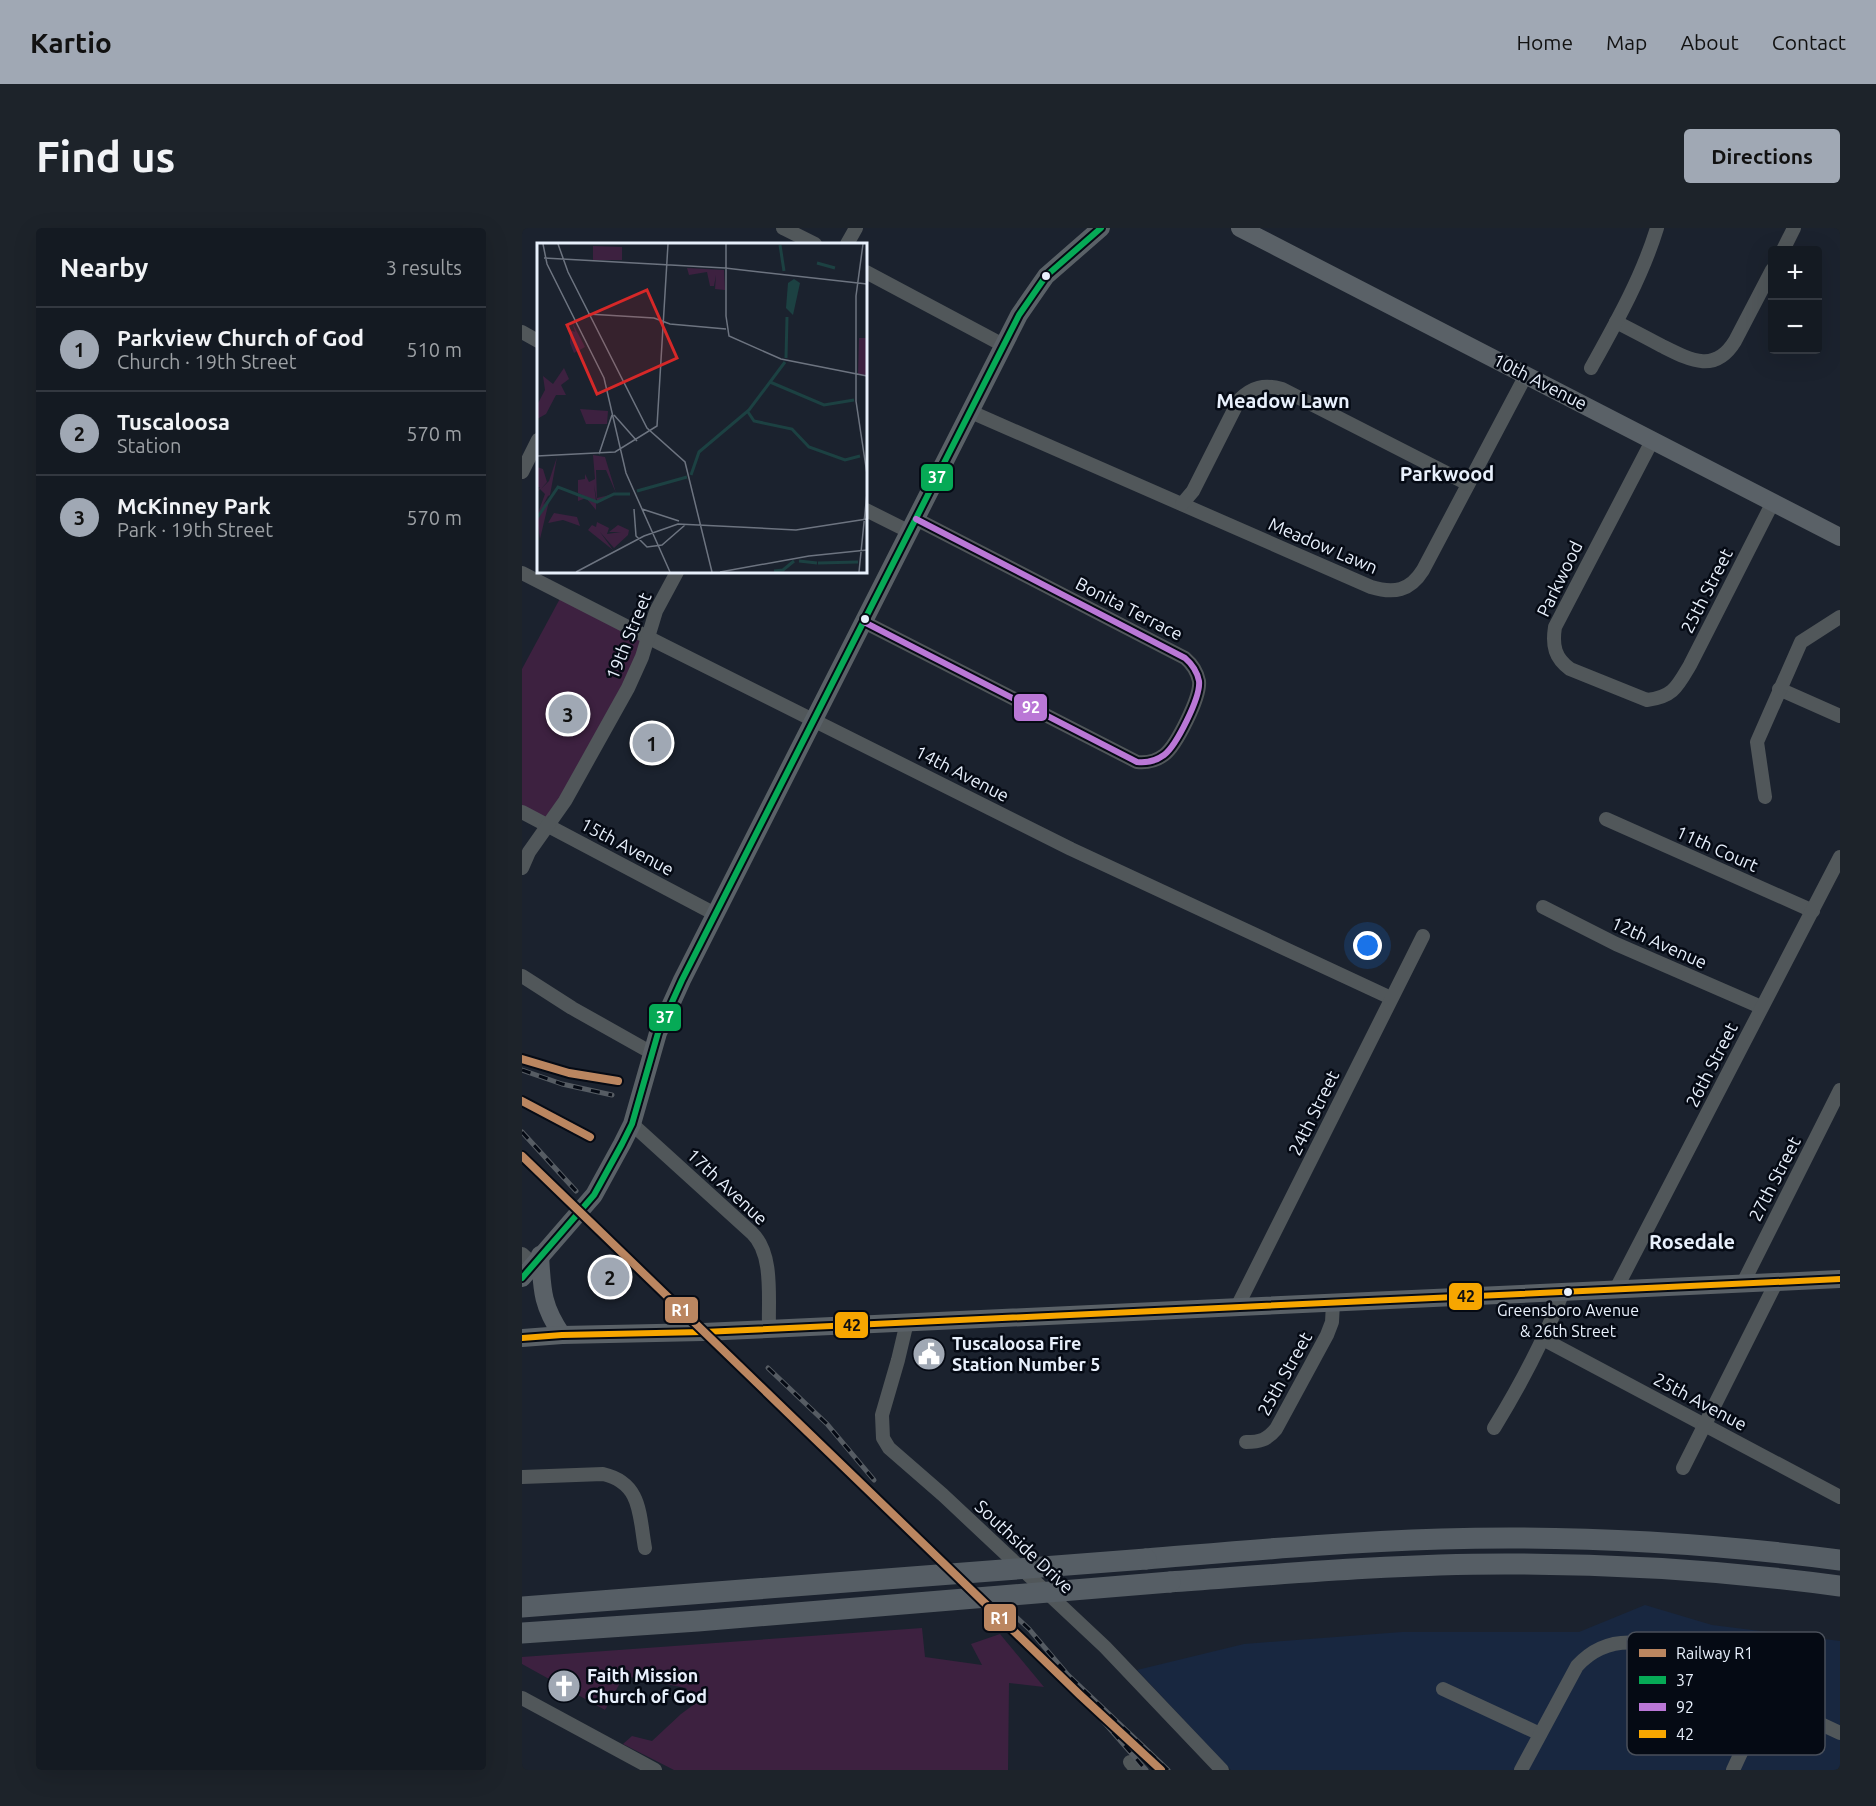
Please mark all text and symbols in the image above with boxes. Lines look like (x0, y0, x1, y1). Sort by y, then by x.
text: Kartio (30, 27, 112, 58)
text: Home (1516, 30, 1573, 54)
text: Map (1606, 30, 1647, 54)
text: About (1680, 30, 1739, 54)
text: Contact (1772, 30, 1846, 54)
button: Directions (1684, 129, 1840, 183)
text: Find us (36, 133, 175, 180)
inset map (537, 243, 867, 573)
map controls (1768, 246, 1822, 354)
button: + (1768, 246, 1822, 300)
text: Nearby (60, 253, 148, 282)
text: 3 results (386, 256, 462, 279)
unlabelled marker (1040, 270, 1052, 282)
button: − (1768, 300, 1822, 354)
text: Parkview Church of God (117, 325, 364, 350)
text: 1 (74, 338, 85, 361)
text: 510 m (406, 338, 462, 361)
street label: 10th Avenue (1490, 349, 1591, 413)
text: Church · 19th Street (117, 350, 297, 373)
district label: Meadow Lawn (1216, 389, 1350, 412)
text: Tuscaloosa (117, 409, 230, 434)
text: 2 (74, 422, 85, 445)
text: 570 m (406, 422, 462, 445)
text: Station (117, 434, 181, 457)
district label: Parkwood (1400, 462, 1494, 485)
line badge: 37 (920, 463, 954, 492)
text: 37 (928, 468, 946, 486)
text: McKinney Park (117, 493, 271, 518)
text: 3 (74, 506, 85, 529)
text: 570 m (406, 506, 462, 529)
street label: Meadow Lawn (1266, 513, 1381, 577)
text: Park · 19th Street (117, 518, 273, 541)
street label: Parkwood (1532, 538, 1586, 620)
street label: 25th Street (1676, 545, 1736, 636)
street label: Bonita Terrace (1073, 573, 1186, 644)
street label: 19th Street (602, 589, 655, 682)
unlabelled marker (859, 613, 871, 625)
pin: 3 (548, 692, 588, 736)
line badge: 92 (1013, 693, 1048, 722)
text: 92 (1022, 698, 1040, 716)
pin: 1 (632, 720, 672, 766)
street label: 14th Avenue (912, 741, 1013, 805)
street label: 15th Avenue (578, 813, 677, 879)
street label: 11th Court (1673, 821, 1761, 875)
street label: 12th Avenue (1609, 912, 1710, 972)
your location (1353, 931, 1382, 960)
line badge: 37 (648, 1003, 682, 1032)
text: 37 (656, 1008, 674, 1026)
street label: 26th Street (1681, 1019, 1741, 1110)
street label: 24th Street (1284, 1067, 1342, 1158)
street label: 27th Street (1744, 1133, 1804, 1224)
street label: 17th Avenue (683, 1144, 772, 1229)
district label: Rosedale (1649, 1230, 1735, 1253)
pin: 2 (590, 1254, 629, 1300)
line badge: 42 (1448, 1282, 1483, 1311)
marker: Greensboro Avenue & 26th Street (1562, 1286, 1574, 1298)
text: 42 (1457, 1287, 1475, 1305)
line badge: R1 (664, 1296, 699, 1324)
text: R1 (671, 1301, 691, 1319)
place label: Greensboro Avenue & 26th Street (1497, 1301, 1639, 1340)
line badge: 42 (834, 1311, 869, 1339)
text: 42 (843, 1316, 861, 1334)
street label: 25th Street (1253, 1328, 1315, 1419)
place label: Tuscaloosa Fire Station Number 5 (952, 1333, 1100, 1374)
public building icon: Tuscaloosa Fire Station Number 5 (911, 1336, 947, 1372)
street label: 25th Avenue (1651, 1368, 1750, 1434)
street label: Southside Drive (971, 1496, 1078, 1597)
line badge: R1 (983, 1603, 1017, 1632)
text: R1 (990, 1609, 1010, 1627)
legend (1627, 1632, 1825, 1755)
text: Railway R1 (1676, 1644, 1753, 1662)
place label: Faith Mission Church of God (587, 1665, 707, 1706)
church icon: Faith Mission Church of God (546, 1668, 582, 1704)
text: 37 (1676, 1671, 1694, 1689)
text: 92 (1676, 1698, 1694, 1716)
text: 42 (1676, 1725, 1694, 1743)

